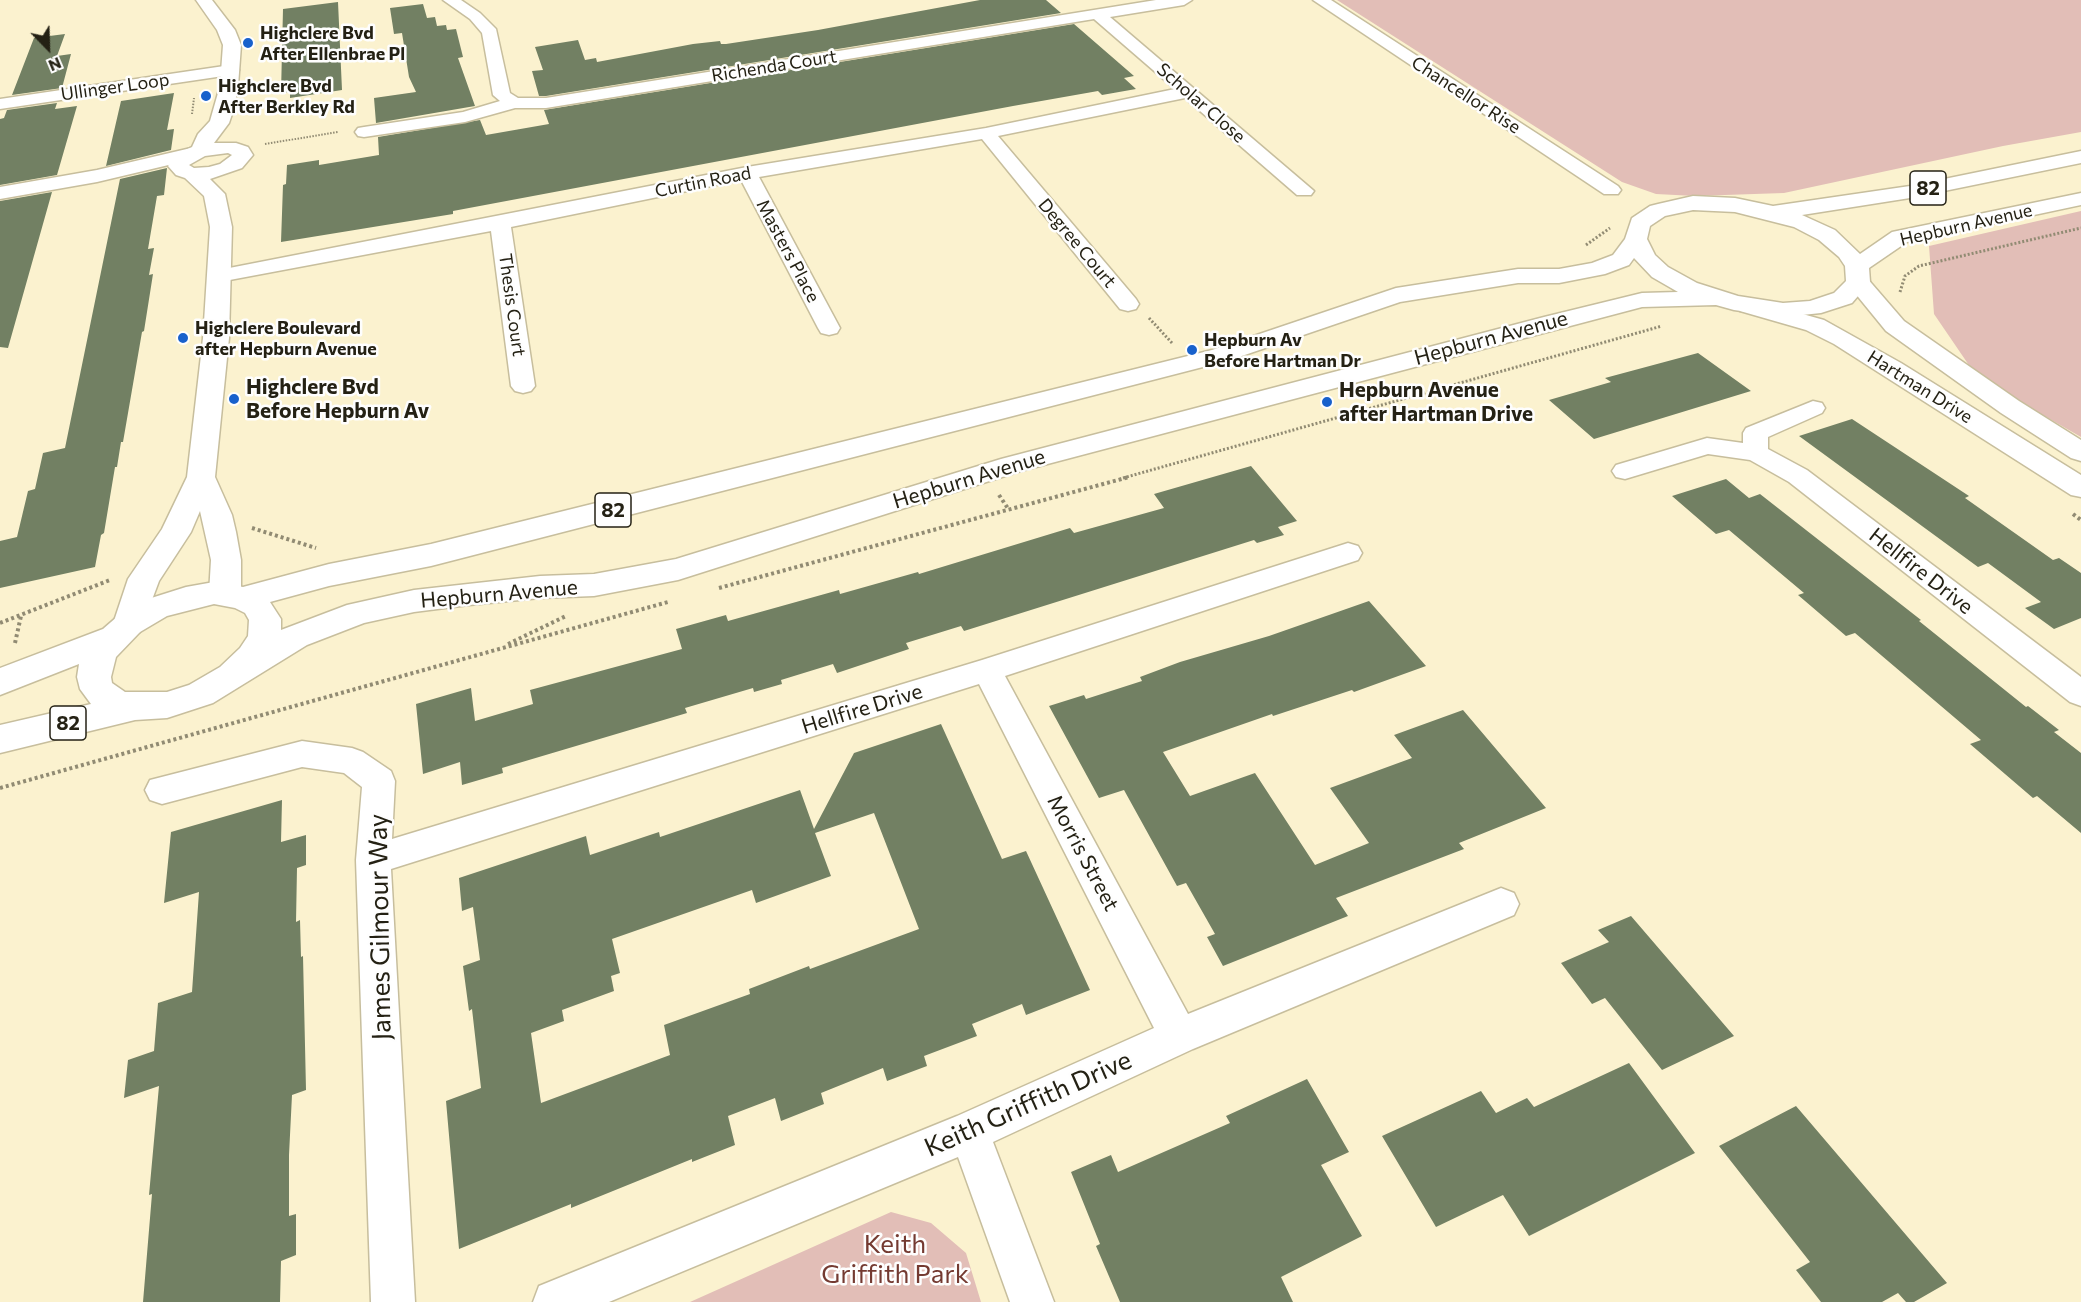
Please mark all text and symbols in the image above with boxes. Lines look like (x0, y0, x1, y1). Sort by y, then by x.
north arrow (18, 18, 78, 78)
place label: Highclere Bvd After Ellenbrae Pl (260, 22, 405, 64)
marker: Highclere Bvd After Ellenbrae Pl (241, 36, 255, 50)
street label: Richenda Court (710, 45, 838, 87)
street label: Chancellor Rise (1407, 52, 1525, 138)
text: N (46, 54, 64, 76)
street label: Scholar Close (1152, 59, 1250, 147)
street label: Ullinger Loop (59, 69, 171, 105)
place label: Highclere Bvd After Berkley Rd (218, 75, 355, 118)
marker: Highclere Bvd After Berkley Rd (199, 89, 213, 103)
street label: Curtin Road (653, 162, 753, 202)
road number: 82 (1910, 171, 1946, 205)
street label: Degree Court (1034, 194, 1120, 292)
street label: Masters Place (752, 196, 824, 306)
street label: Hepburn Avenue (1898, 199, 2034, 251)
street label: Thesis Court (494, 252, 530, 358)
street label: Hepburn Avenue (1412, 305, 1570, 371)
place label: Highclere Boulevard after Hepburn Avenue (195, 317, 377, 360)
place label: Hepburn Av Before Hartman Dr (1204, 329, 1361, 372)
marker: Highclere Boulevard after Hepburn Avenue (176, 331, 190, 345)
marker: Hepburn Av Before Hartman Dr (1185, 343, 1199, 357)
street label: Hartman Drive (1863, 346, 1977, 428)
place label: Highclere Bvd Before Hepburn Av (246, 374, 429, 424)
place label: Hepburn Avenue after Hartman Drive (1339, 377, 1533, 427)
marker: Highclere Bvd Before Hepburn Av (227, 392, 241, 406)
marker: Hepburn Avenue after Hartman Drive (1320, 395, 1334, 409)
street label: Hepburn Avenue (890, 444, 1048, 514)
road number: 82 (595, 493, 631, 527)
street label: Hellfire Drive (1864, 523, 1978, 619)
street label: Hepburn Avenue (419, 575, 579, 613)
street label: Hellfire Drive (799, 679, 925, 739)
road number: 82 (50, 706, 86, 740)
street label: Morris Street (1042, 791, 1124, 915)
street label: James Gilmour Way (362, 813, 398, 1041)
street label: Keith Griffith Drive (920, 1044, 1136, 1164)
park label: Keith Griffith Park (821, 1228, 969, 1290)

